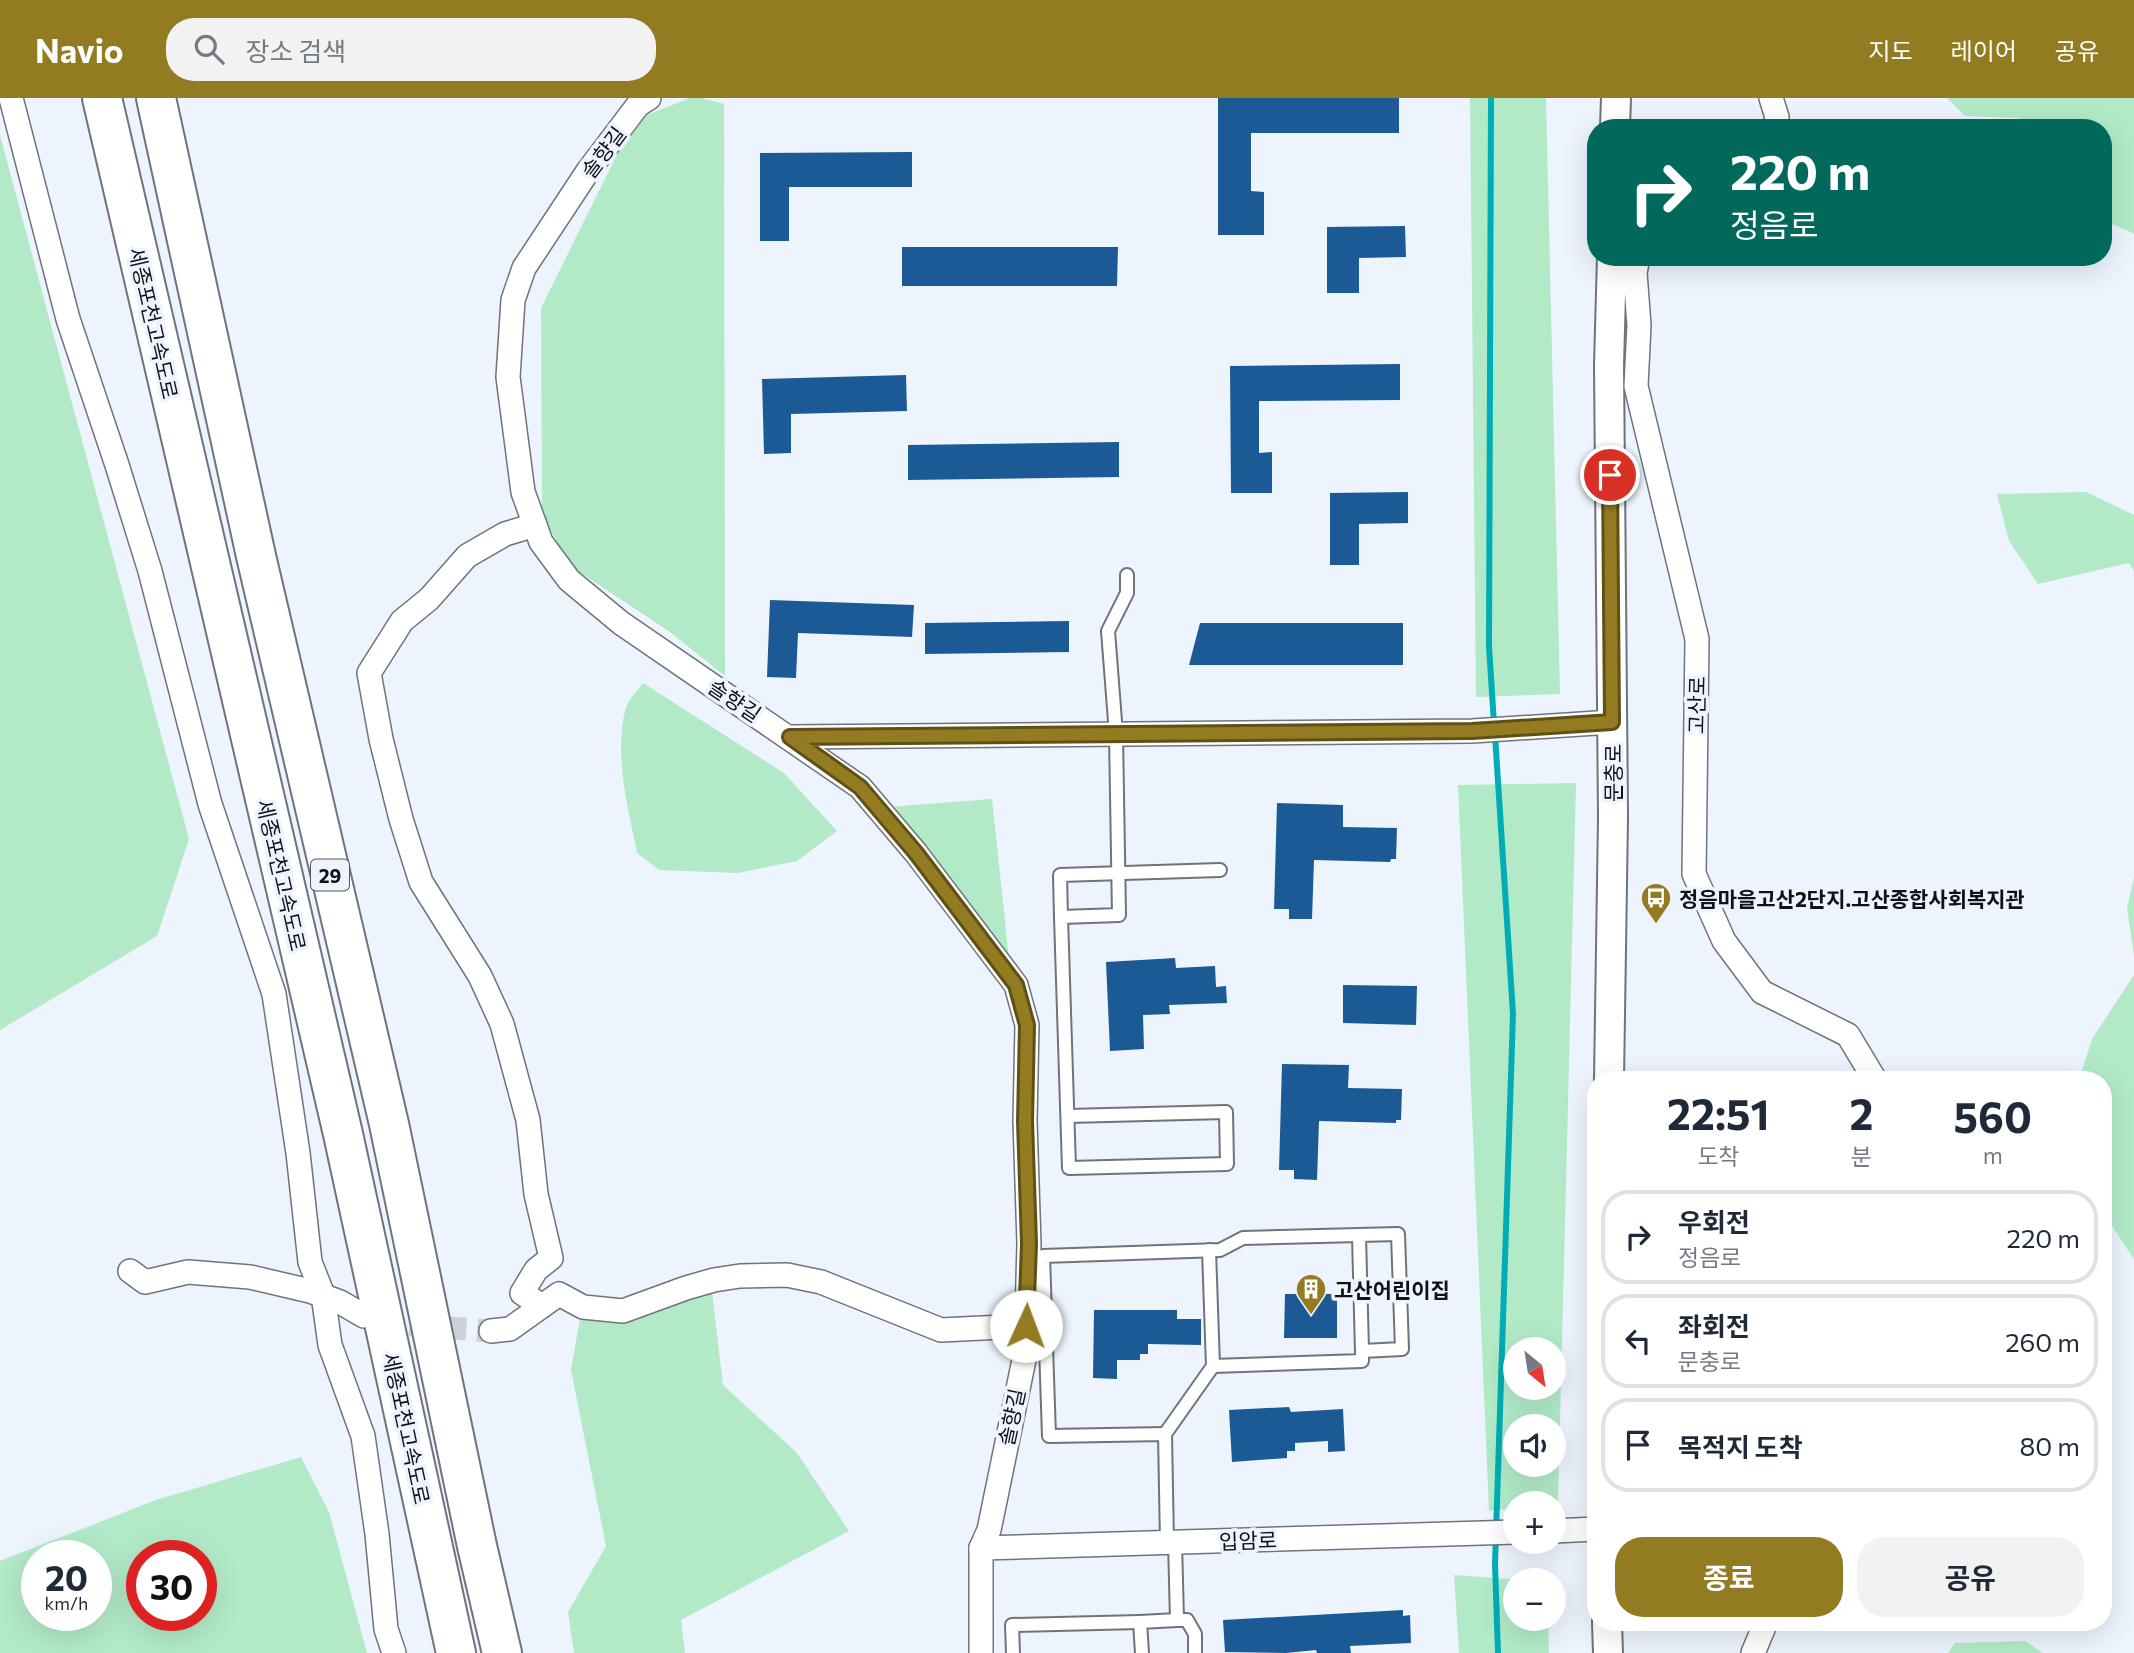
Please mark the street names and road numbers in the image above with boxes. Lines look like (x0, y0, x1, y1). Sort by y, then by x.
street label: 솔향길 (576, 121, 630, 183)
street label: 세종포천고속도로 (124, 245, 184, 401)
street label: 솔향길 (704, 673, 766, 727)
street label: 고산로 (1683, 676, 1709, 734)
street label: 문충로 (1600, 744, 1625, 802)
street label: 세종포천고속도로 (252, 797, 312, 953)
road number: 29 (311, 860, 349, 890)
street label: 세종포천고속도로 (379, 1350, 435, 1506)
street label: 솔향길 (993, 1386, 1029, 1448)
street label: 입암로 (1219, 1526, 1277, 1554)

